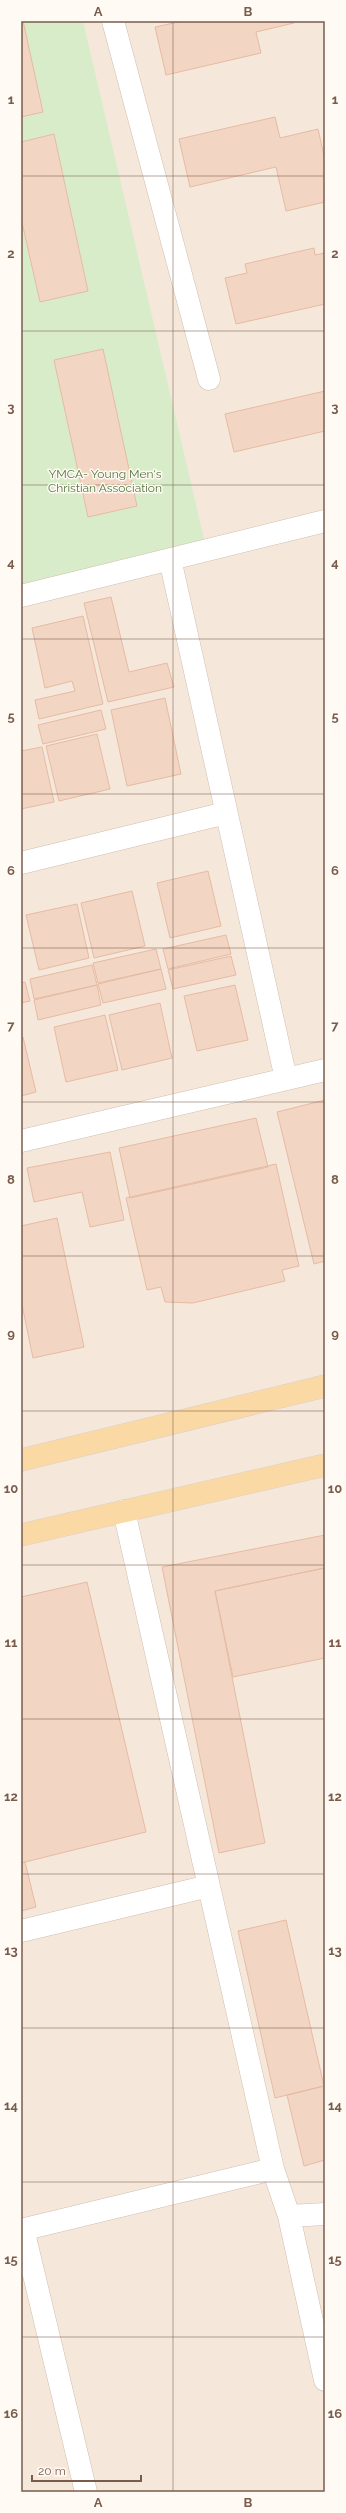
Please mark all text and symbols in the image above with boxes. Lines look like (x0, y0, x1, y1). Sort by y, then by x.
text: A (94, 4, 103, 19)
text: B (244, 4, 253, 19)
text: 1 (8, 92, 15, 107)
text: 1 (332, 92, 339, 107)
text: 2 (7, 246, 15, 261)
text: 2 (331, 246, 339, 261)
text: 3 (7, 400, 15, 415)
text: 3 (331, 400, 339, 415)
park label: YMCA- Young Men's Christian Association (48, 467, 162, 495)
text: 4 (7, 555, 15, 570)
text: 4 (331, 555, 339, 570)
text: 5 (7, 709, 15, 724)
text: 5 (331, 709, 339, 724)
text: 6 (7, 863, 15, 878)
text: 6 (331, 863, 339, 878)
text: 7 (7, 1018, 15, 1033)
text: 7 (331, 1018, 339, 1033)
text: 8 (7, 1172, 15, 1187)
text: 8 (331, 1172, 339, 1187)
text: 9 (7, 1326, 15, 1341)
text: 9 (331, 1326, 339, 1341)
text: 10 (4, 1481, 18, 1496)
text: 10 (328, 1481, 342, 1496)
text: 11 (5, 1635, 18, 1650)
text: 11 (329, 1635, 342, 1650)
text: 12 (4, 1789, 18, 1804)
text: 12 (328, 1789, 342, 1804)
text: 13 (4, 1943, 18, 1958)
text: 13 (328, 1943, 342, 1958)
text: 14 (4, 2098, 18, 2113)
text: 14 (328, 2098, 342, 2113)
text: 15 (4, 2252, 18, 2267)
text: 15 (328, 2252, 342, 2267)
text: 16 (4, 2406, 18, 2421)
text: 16 (328, 2406, 342, 2421)
scale bar (32, 2457, 141, 2483)
text: 20 m (38, 2464, 66, 2478)
text: A (94, 2495, 103, 2510)
text: B (244, 2495, 253, 2510)

